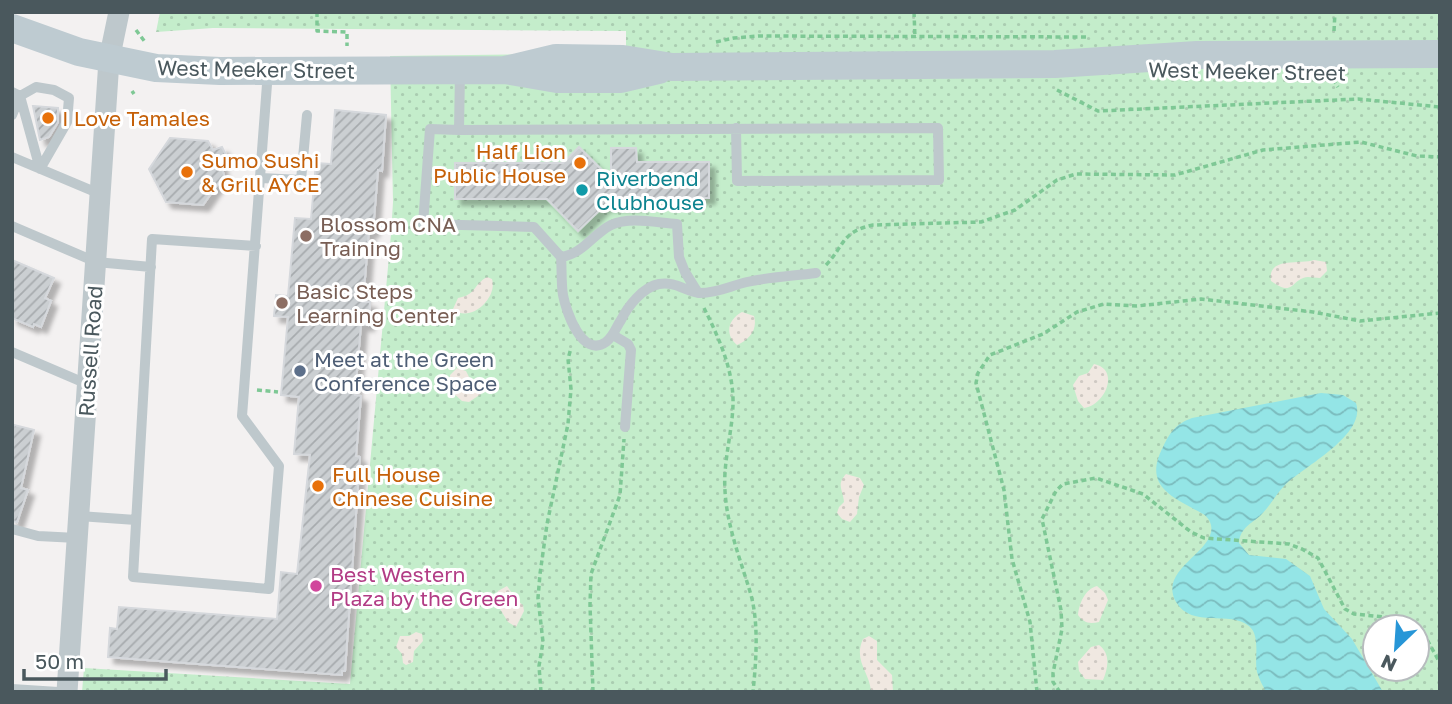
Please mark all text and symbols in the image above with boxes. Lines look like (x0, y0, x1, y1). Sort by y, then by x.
street label: West Meeker Street (157, 54, 355, 84)
street label: West Meeker Street (1148, 56, 1346, 86)
place label: I Love Tamales (62, 105, 210, 131)
marker: I Love Tamales (40, 110, 56, 126)
place label: Half Lion Public House (433, 138, 566, 188)
place label: Sumo Sushi & Grill AYCE (201, 147, 320, 197)
marker: Half Lion Public House (572, 155, 588, 171)
marker: Sumo Sushi & Grill AYCE (179, 164, 195, 180)
place label: Riverbend Clubhouse (596, 165, 704, 215)
marker: Riverbend Clubhouse (574, 182, 590, 198)
place label: Blossom CNA Training (320, 211, 456, 261)
marker: Blossom CNA Training (298, 228, 314, 244)
place label: Basic Steps Learning Center (296, 278, 458, 328)
street label: Russell Road (72, 285, 108, 417)
marker: Basic Steps Learning Center (274, 295, 290, 311)
place label: Meet at the Green Conference Space (314, 346, 497, 396)
marker: Meet at the Green Conference Space (292, 363, 308, 379)
place label: Full House Chinese Cuisine (332, 461, 493, 511)
marker: Full House Chinese Cuisine (310, 478, 326, 494)
place label: Best Western Plaza by the Green (330, 561, 518, 611)
marker: Best Western Plaza by the Green (308, 578, 324, 594)
north arrow (1361, 613, 1431, 683)
scale bar (24, 638, 166, 682)
text: 50 m (35, 648, 84, 674)
text: N (1377, 650, 1400, 677)

